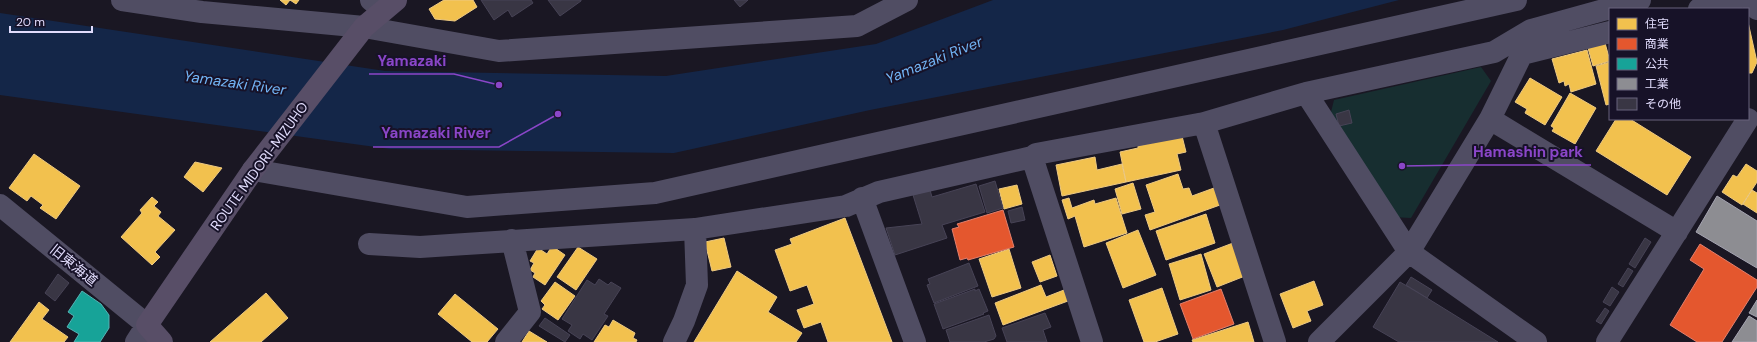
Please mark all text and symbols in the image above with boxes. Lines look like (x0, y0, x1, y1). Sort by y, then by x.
scale bar (10, 8, 92, 34)
legend (1609, 8, 1749, 120)
text: 20 m (16, 14, 45, 30)
text: 住宅 (1645, 16, 1669, 32)
water label: Yamazaki River (883, 31, 986, 89)
text: 商業 (1645, 36, 1669, 52)
callout: Yamazaki (369, 47, 454, 74)
text: Yamazaki (378, 51, 446, 71)
text: 公共 (1645, 56, 1669, 72)
water label: Yamazaki River (183, 66, 288, 100)
text: 工業 (1645, 76, 1669, 92)
text: その他 (1645, 96, 1681, 112)
street label: ROUTE MIDORI-MIZUHO (206, 98, 312, 234)
callout: Yamazaki River (373, 120, 499, 147)
text: Yamazaki River (381, 123, 491, 143)
callout: Hamashin park (1465, 138, 1591, 165)
text: Hamashin park (1473, 142, 1583, 162)
street label: 旧東海道 (47, 240, 101, 290)

